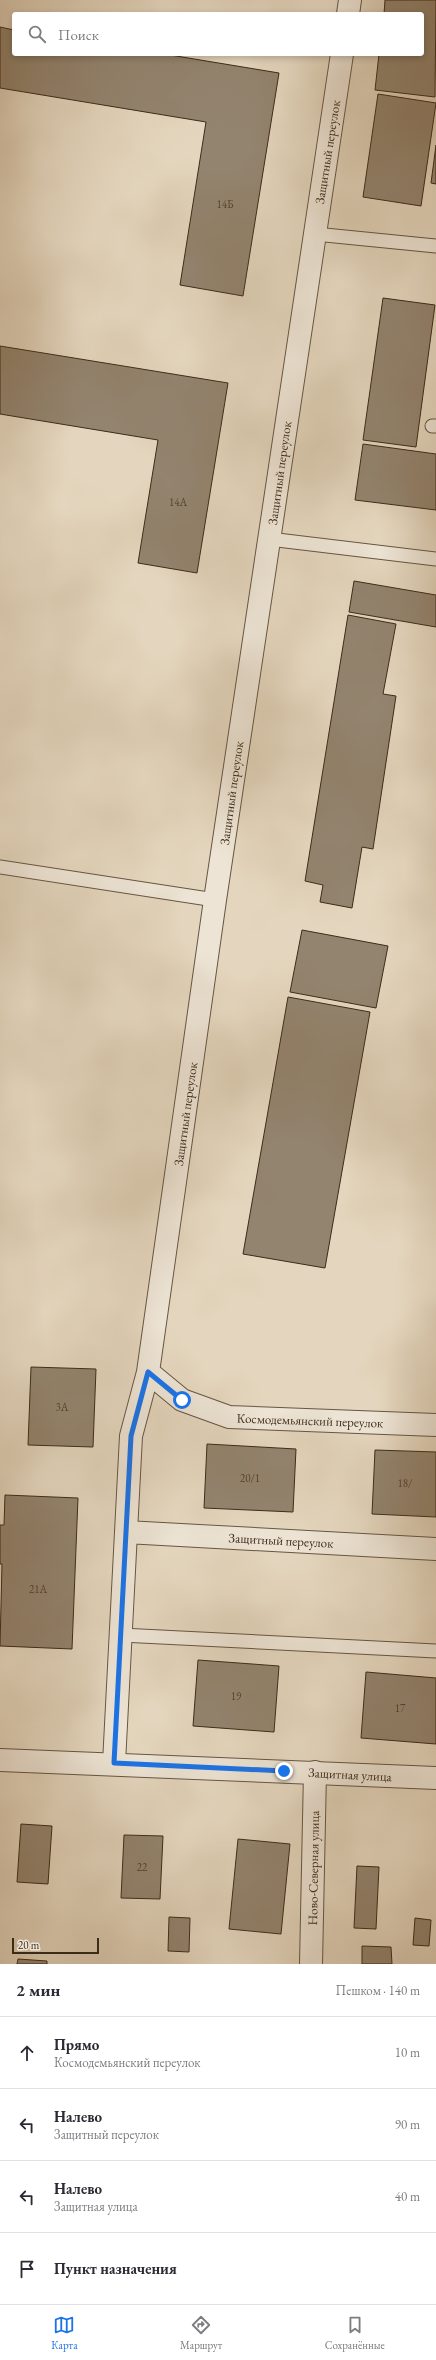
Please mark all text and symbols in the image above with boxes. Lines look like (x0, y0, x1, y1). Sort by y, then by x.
search box (12, 12, 424, 56)
icon: search (26, 23, 48, 45)
text: Поиск (58, 25, 99, 44)
street label: Защитный переулок (311, 98, 344, 205)
house number: 14Б (216, 197, 234, 211)
street label: Защитный переулок (264, 419, 295, 526)
house number: 14А (169, 495, 187, 509)
street label: Защитный переулок (216, 739, 247, 846)
street label: Защитный переулок (170, 1060, 201, 1167)
route start (173, 1391, 191, 1409)
house number: 3А (56, 1400, 69, 1414)
street label: Космодемьянский переулок (236, 1409, 384, 1432)
house number: 20/1 (240, 1471, 260, 1485)
house number: 18/ (398, 1476, 413, 1490)
street label: Защитный переулок (228, 1529, 335, 1552)
house number: 21А (29, 1582, 47, 1596)
house number: 19 (231, 1689, 242, 1703)
house number: 17 (395, 1701, 406, 1715)
route end (275, 1762, 293, 1780)
street label: Защитная улица (308, 1764, 393, 1785)
street label: Ново-Северная улица (304, 1810, 323, 1926)
house number: 22 (137, 1860, 148, 1874)
scale bar (12, 1936, 99, 1955)
text: 20 m (18, 1938, 39, 1952)
text: 2 мин (16, 1979, 60, 2001)
text: Пешком · 140 m (336, 1982, 420, 1999)
text: Прямо (54, 2035, 99, 2054)
icon: ahead (16, 2042, 38, 2064)
text: 10 m (395, 2044, 420, 2061)
text: Космодемьянский переулок (54, 2054, 201, 2071)
text: Налево (54, 2107, 102, 2126)
icon: left (16, 2114, 38, 2136)
text: 90 m (395, 2116, 420, 2133)
text: Защитный переулок (54, 2126, 159, 2143)
text: Налево (54, 2179, 102, 2198)
icon: left (16, 2186, 38, 2208)
text: 40 m (395, 2188, 420, 2205)
text: Защитная улица (54, 2198, 138, 2215)
icon: arrive (16, 2258, 38, 2280)
text: Пункт назначения (54, 2259, 177, 2278)
tab: Карта (51, 2314, 78, 2352)
tab: Маршрут (180, 2314, 222, 2352)
tab: Сохранённые (325, 2314, 385, 2352)

